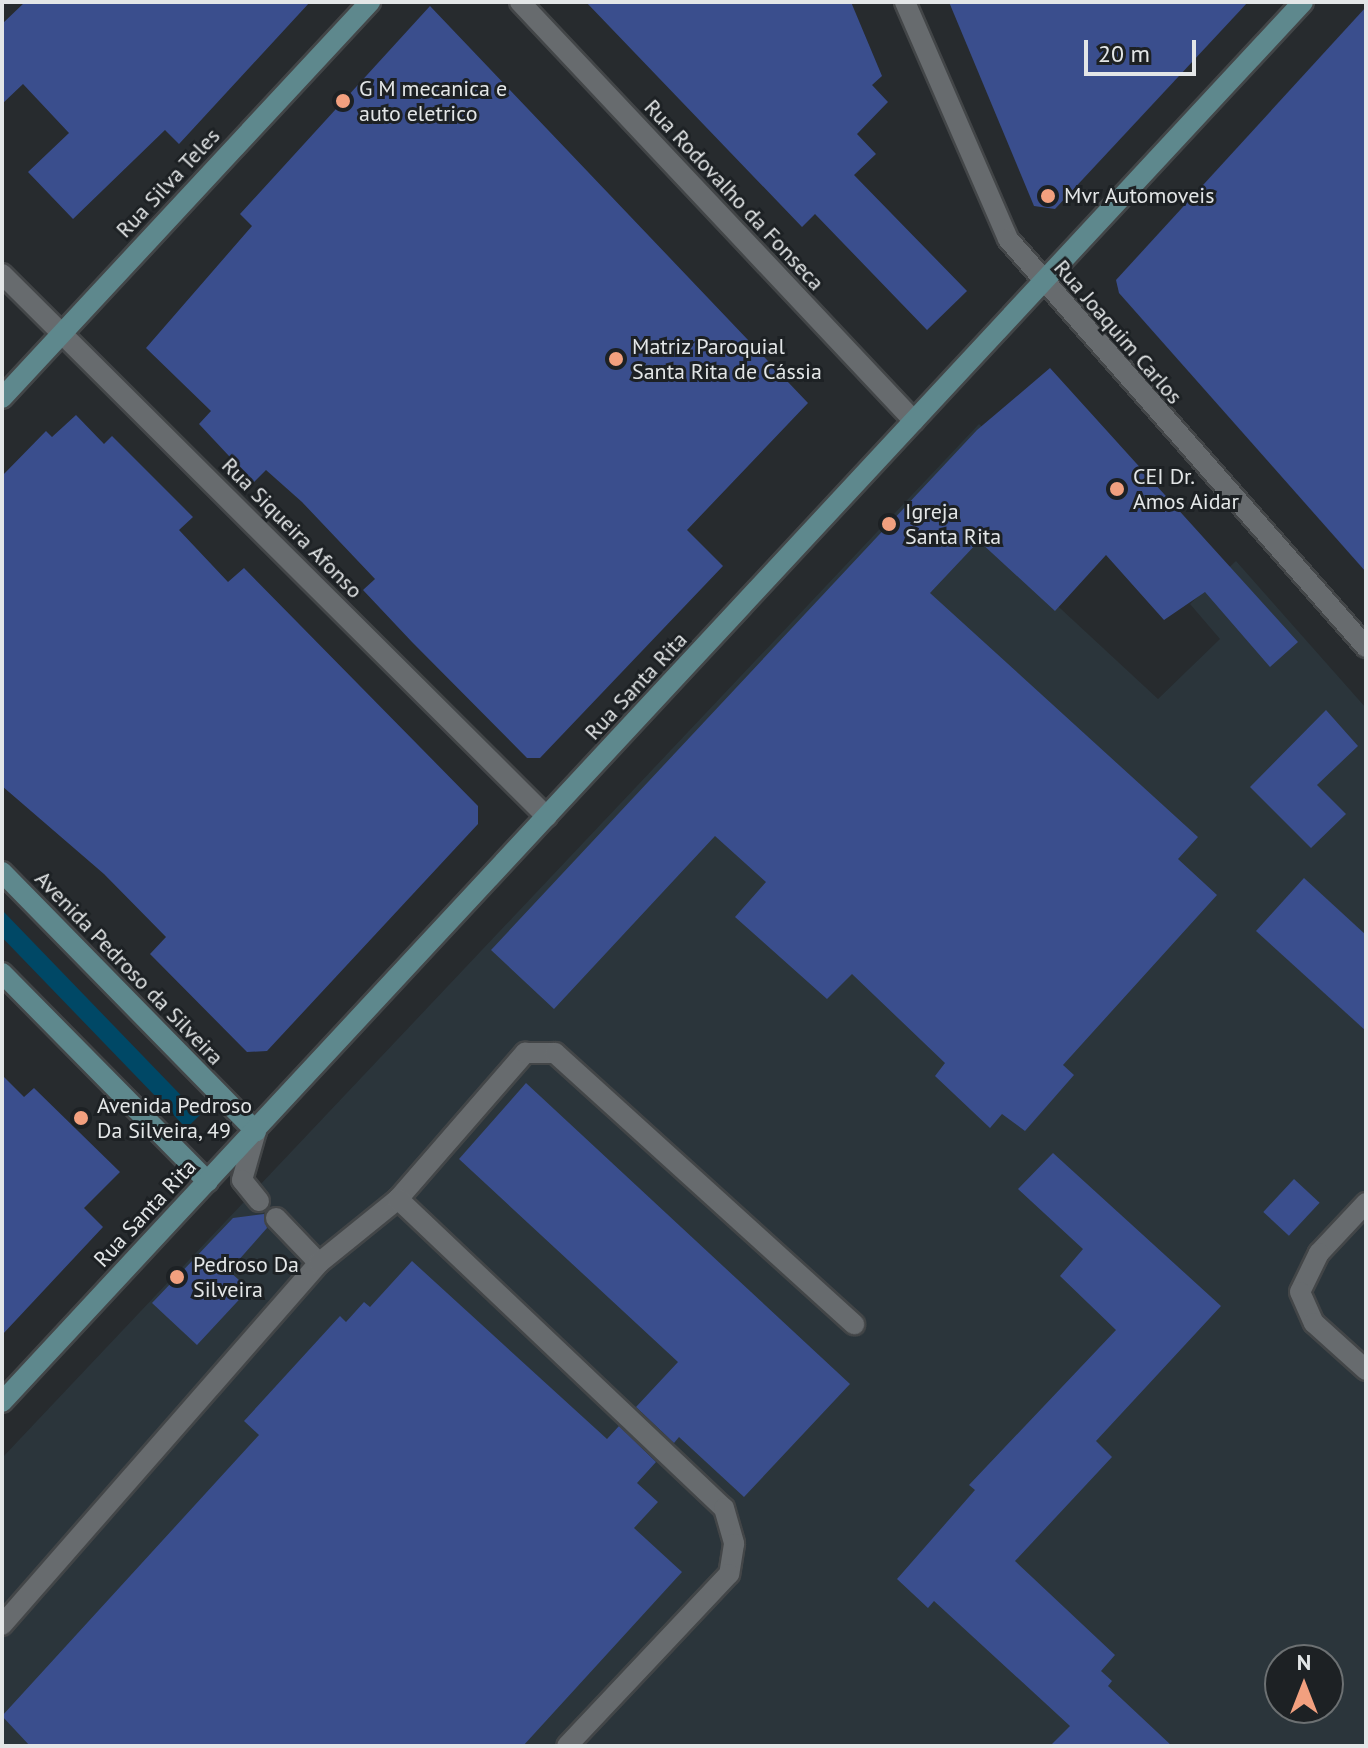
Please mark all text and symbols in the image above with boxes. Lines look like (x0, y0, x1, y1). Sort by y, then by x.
scale bar (1088, 24, 1200, 74)
text: 20 m (1098, 38, 1150, 69)
place label: G M mecanica e auto eletrico (359, 75, 507, 126)
marker: G M mecanica e auto eletrico (334, 92, 352, 110)
street label: Rua Rodovalho da Fonseca (639, 94, 829, 296)
street label: Rua Silva Teles (110, 123, 226, 243)
place label: Mvr Automoveis (1064, 183, 1215, 209)
marker: Mvr Automoveis (1039, 187, 1057, 205)
street label: Rua Joaquim Carlos (1048, 255, 1188, 409)
place label: Matriz Paroquial Santa Rita de Cássia (632, 333, 822, 384)
marker: Matriz Paroquial Santa Rita de Cássia (607, 350, 625, 368)
street label: Rua Siqueira Afonso (216, 452, 368, 604)
place label: CEI Dr. Amos Aidar (1133, 463, 1240, 514)
marker: CEI Dr. Amos Aidar (1108, 480, 1126, 498)
place label: Igreja Santa Rita (905, 498, 1001, 550)
marker: Igreja Santa Rita (880, 515, 898, 533)
street label: Rua Santa Rita (579, 627, 693, 745)
street label: Avenida Pedroso da Silveira (29, 866, 229, 1070)
place label: Avenida Pedroso Da Silveira, 49 (97, 1092, 252, 1144)
marker: Avenida Pedroso Da Silveira, 49 (72, 1109, 90, 1127)
street label: Rua Santa Rita (88, 1154, 202, 1272)
place label: Pedroso Da Silveira (193, 1251, 299, 1302)
marker: Pedroso Da Silveira (168, 1268, 186, 1286)
north arrow (1264, 1644, 1344, 1724)
text: N (1297, 1648, 1311, 1676)

